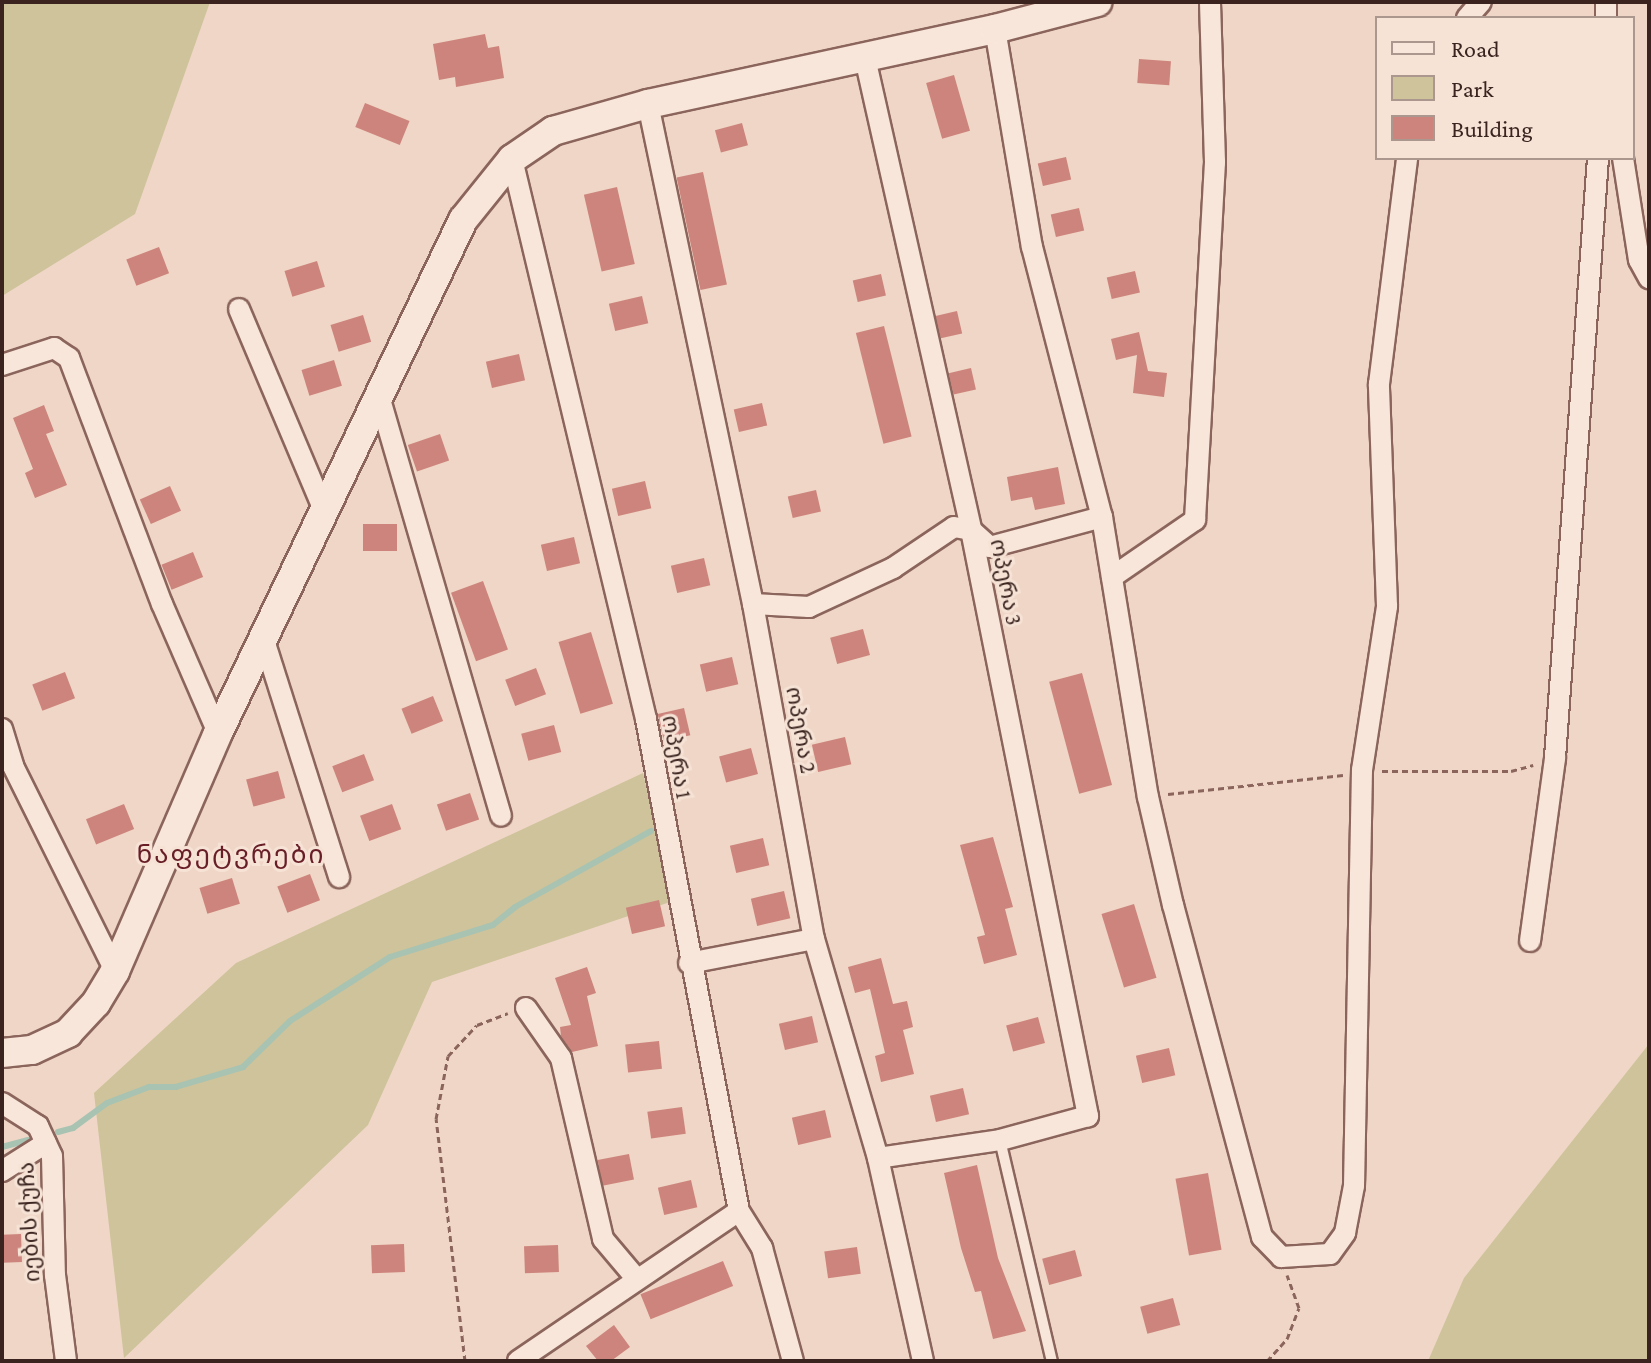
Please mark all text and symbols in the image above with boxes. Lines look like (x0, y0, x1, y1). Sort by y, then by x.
legend (1375, 16, 1635, 160)
text: Road (1451, 35, 1500, 62)
text: Park (1451, 75, 1494, 102)
text: Building (1451, 115, 1533, 142)
street label: ოპერა 3 (985, 537, 1027, 627)
street label: ოპერა 2 (780, 685, 822, 775)
street label: ოპერა 1 (657, 713, 697, 801)
district label: ნაფეტვრები (137, 839, 325, 871)
street label: იების ქუჩა (13, 1161, 45, 1283)

